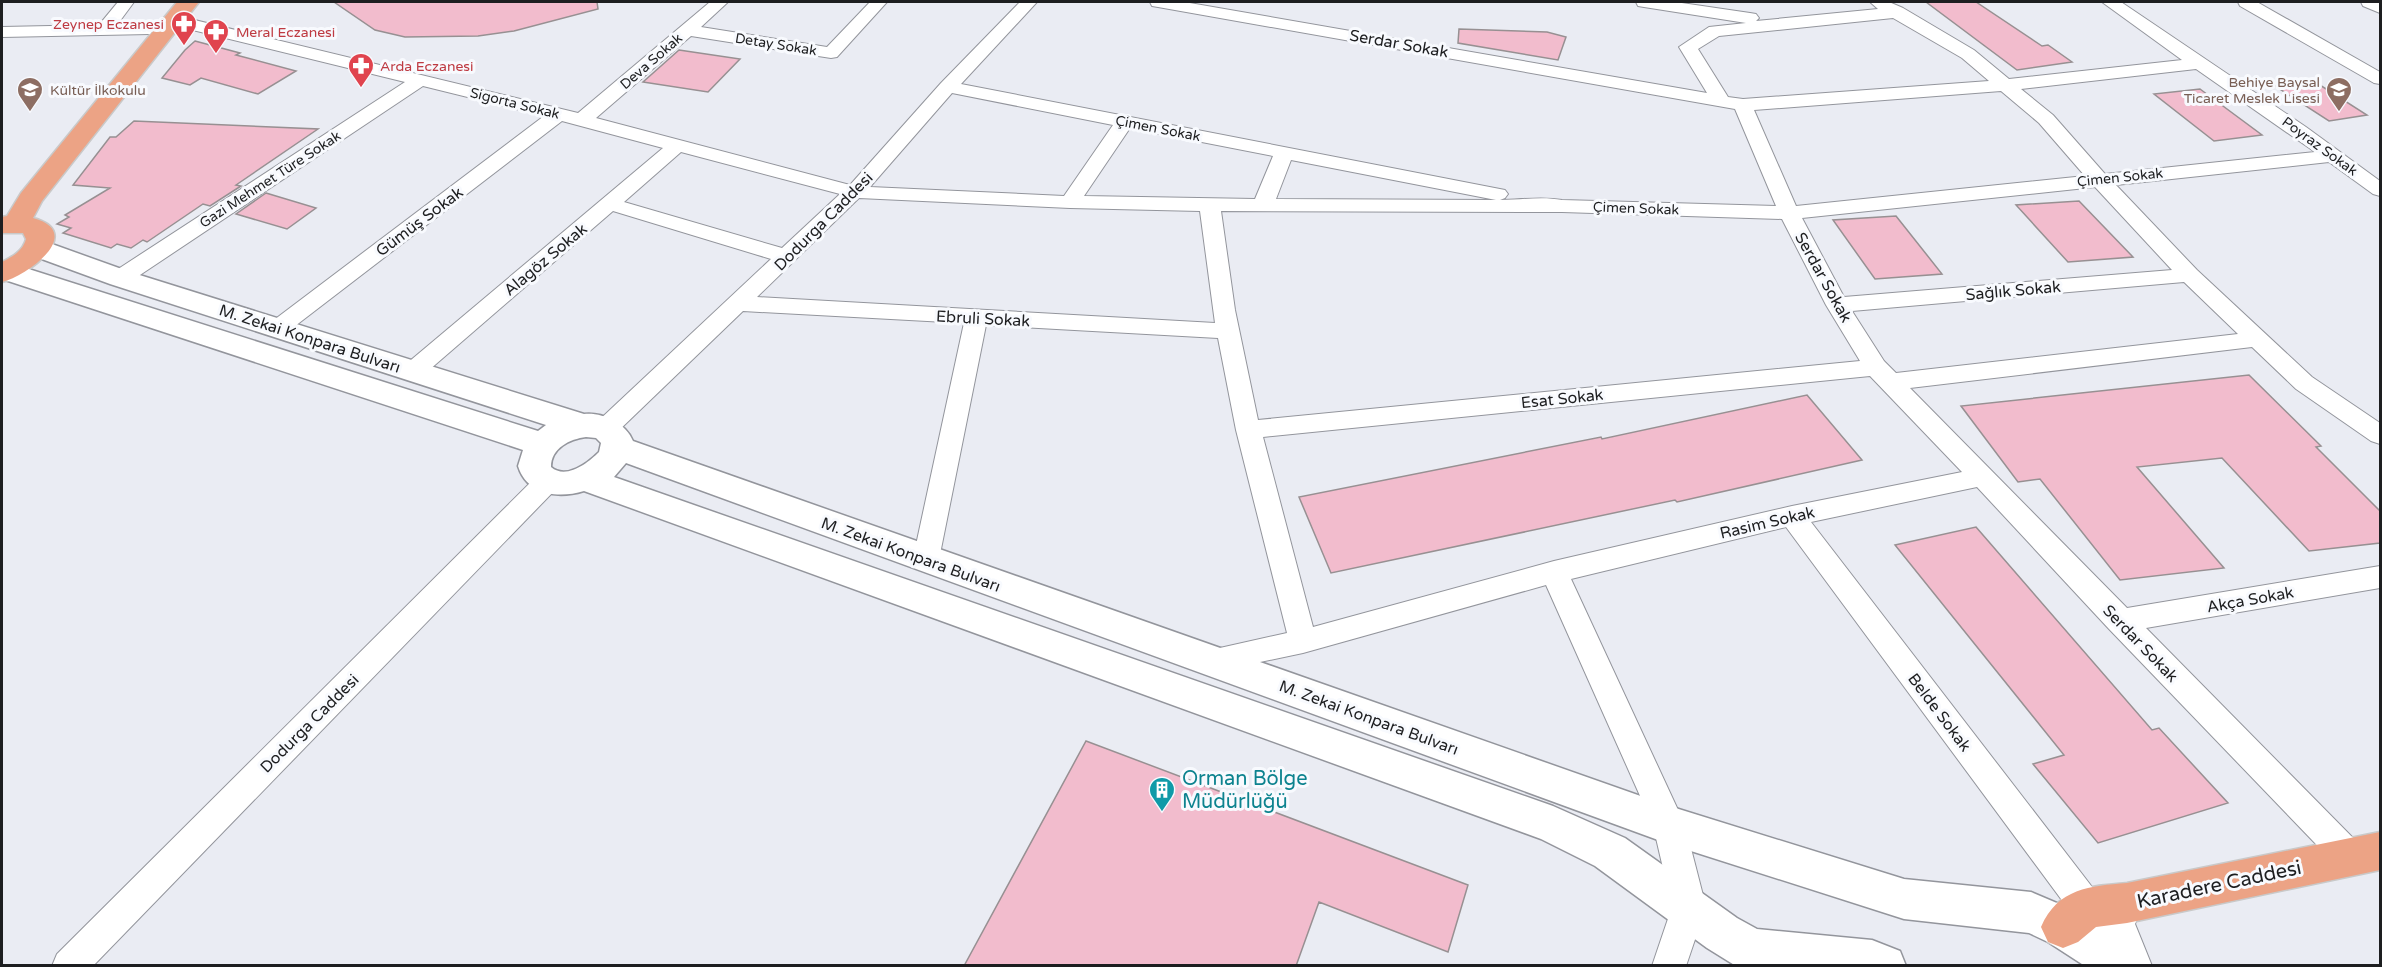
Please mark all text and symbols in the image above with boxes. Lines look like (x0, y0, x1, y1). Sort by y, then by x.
pharmacy icon: Zeynep Eczanesi (169, 9, 199, 47)
place label: Zeynep Eczanesi (53, 16, 164, 33)
pharmacy icon: Meral Eczanesi (201, 17, 231, 55)
place label: Meral Eczanesi (236, 24, 335, 41)
street label: Serdar Sokak (1348, 25, 1450, 63)
street label: Deva Sokak (617, 29, 686, 93)
street label: Detay Sokak (734, 30, 818, 59)
pharmacy icon: Arda Eczanesi (346, 51, 376, 89)
place label: Arda Eczanesi (380, 58, 474, 75)
place label: Behiye Baysal Ticaret Meslek Lisesi (2184, 74, 2320, 107)
school or university icon: Kültür İlkokulu (15, 75, 45, 113)
school or university icon: Behiye Baysal Ticaret Meslek Lisesi (2324, 75, 2354, 113)
place label: Kültür İlkokulu (50, 82, 146, 99)
street label: Sigorta Sokak (468, 84, 562, 123)
street label: Çimen Sokak (1114, 112, 1202, 145)
street label: Poyraz Sokak (2279, 113, 2361, 180)
street label: Gazi Mehmet Türe Sokak (196, 127, 344, 232)
street label: Çimen Sokak (2076, 164, 2164, 190)
street label: Dodurga Caddesi (770, 168, 877, 275)
street label: Gümüş Sokak (372, 182, 467, 261)
street label: Çimen Sokak (1593, 198, 1680, 219)
street label: Alagöz Sokak (500, 219, 592, 300)
street label: Serdar Sokak (1790, 229, 1856, 326)
street label: Sağlık Sokak (1965, 277, 2062, 305)
street label: M. Zekai Konpara Bulvarı (216, 300, 403, 378)
street label: Ebruli Sokak (935, 307, 1031, 331)
street label: Esat Sokak (1520, 385, 1605, 413)
street label: Rasim Sokak (1718, 502, 1817, 544)
street label: M. Zekai Konpara Bulvarı (818, 513, 1003, 597)
street label: Akça Sokak (2205, 582, 2295, 617)
street label: Serdar Sokak (2098, 601, 2182, 687)
street label: Belde Sokak (1903, 669, 1975, 756)
street label: Dodurga Caddesi (256, 670, 363, 777)
street label: M. Zekai Konpara Bulvarı (1276, 676, 1461, 760)
place label: Orman Bölge Müdürlüğü (1182, 767, 1308, 814)
building icon: Orman Bölge Müdürlüğü (1147, 775, 1177, 813)
street label: Karadere Caddesi (2135, 856, 2304, 914)

